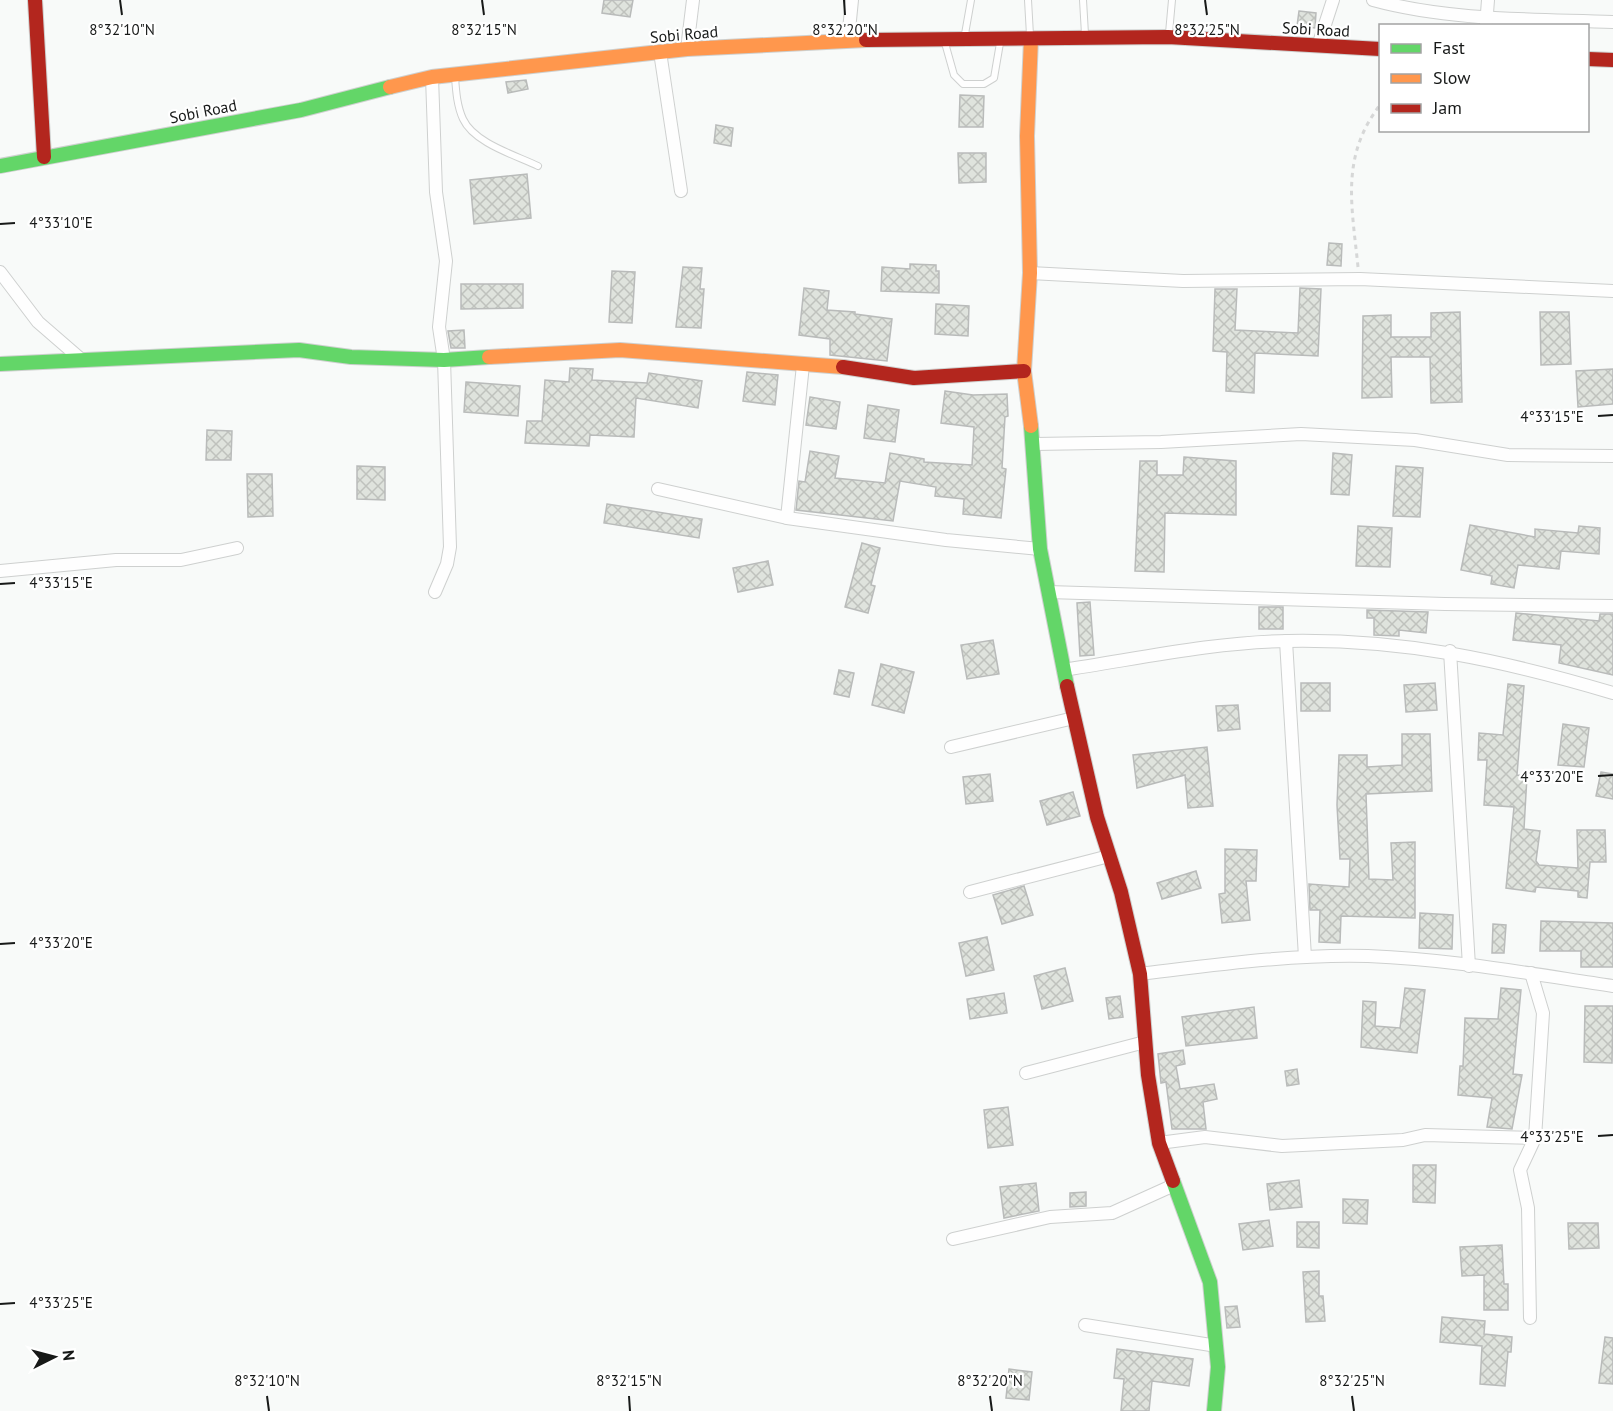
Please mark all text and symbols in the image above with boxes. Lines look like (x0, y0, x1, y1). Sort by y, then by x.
street label: Sobi Road (1281, 17, 1351, 41)
text: 8°32'10"N (89, 20, 155, 39)
text: 8°32'15"N (451, 20, 517, 39)
text: 8°32'20"N (812, 20, 878, 39)
text: 8°32'25"N (1174, 20, 1240, 39)
street label: Sobi Road (649, 21, 719, 47)
legend (1379, 24, 1589, 132)
text: Fast (1433, 36, 1465, 59)
text: Slow (1433, 66, 1471, 89)
street label: Sobi Road (168, 95, 238, 127)
text: Jam (1432, 96, 1462, 119)
text: 4°33'10"E (29, 213, 93, 232)
text: 4°33'15"E (1520, 407, 1584, 426)
text: 4°33'15"E (29, 573, 93, 592)
text: 4°33'20"E (1520, 767, 1584, 786)
text: 4°33'20"E (29, 933, 93, 952)
text: 4°33'25"E (1520, 1127, 1584, 1146)
text: 4°33'25"E (29, 1293, 93, 1312)
north arrow (24, 1327, 84, 1387)
text: N (58, 1349, 79, 1362)
text: 8°32'10"N (234, 1371, 300, 1390)
text: 8°32'15"N (596, 1371, 662, 1390)
text: 8°32'20"N (957, 1371, 1023, 1390)
text: 8°32'25"N (1319, 1371, 1385, 1390)

